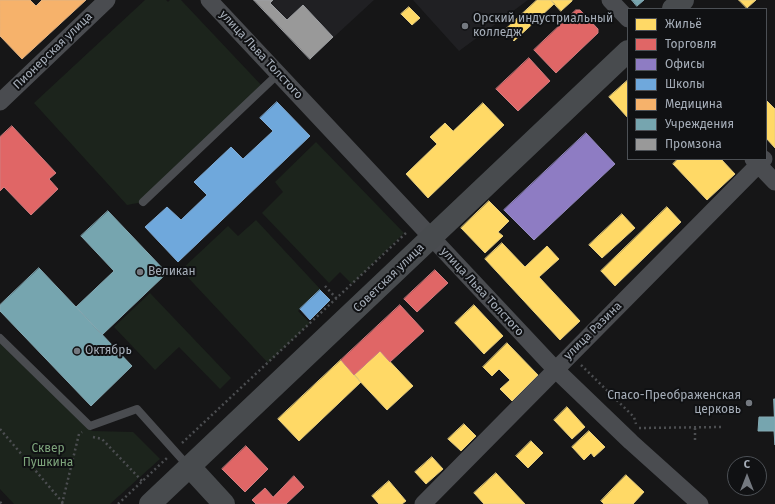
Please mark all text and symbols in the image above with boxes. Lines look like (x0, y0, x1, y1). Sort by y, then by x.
street label: улица Льва Толстого (216, 8, 306, 102)
legend (627, 8, 767, 160)
street label: Пионерская улица (10, 9, 96, 93)
place label: Орский индустриальный колледж (473, 12, 613, 40)
text: Жильё (665, 17, 702, 31)
marker: Орский индустриальный колледж (460, 21, 470, 31)
text: Торговля (665, 37, 717, 51)
text: Офисы (665, 57, 705, 71)
text: Школы (665, 77, 705, 91)
text: Медицина (665, 97, 723, 111)
text: Учреждения (665, 117, 734, 131)
text: Промзона (665, 137, 722, 151)
street label: Советская улица (351, 240, 427, 316)
street label: улица Льва Толстого (437, 245, 527, 339)
place label: Великан (148, 265, 196, 279)
marker: Великан (135, 267, 145, 277)
street label: улица Разина (561, 299, 625, 363)
place label: Октябрь (85, 344, 132, 358)
marker: Октябрь (72, 346, 82, 356)
place label: Спасо-Преображенская церковь (607, 389, 741, 417)
marker: Спасо-Преображенская церковь (744, 398, 754, 408)
park label: Сквер Пушкина (23, 442, 73, 470)
north arrow (727, 456, 767, 496)
text: С (744, 458, 750, 471)

